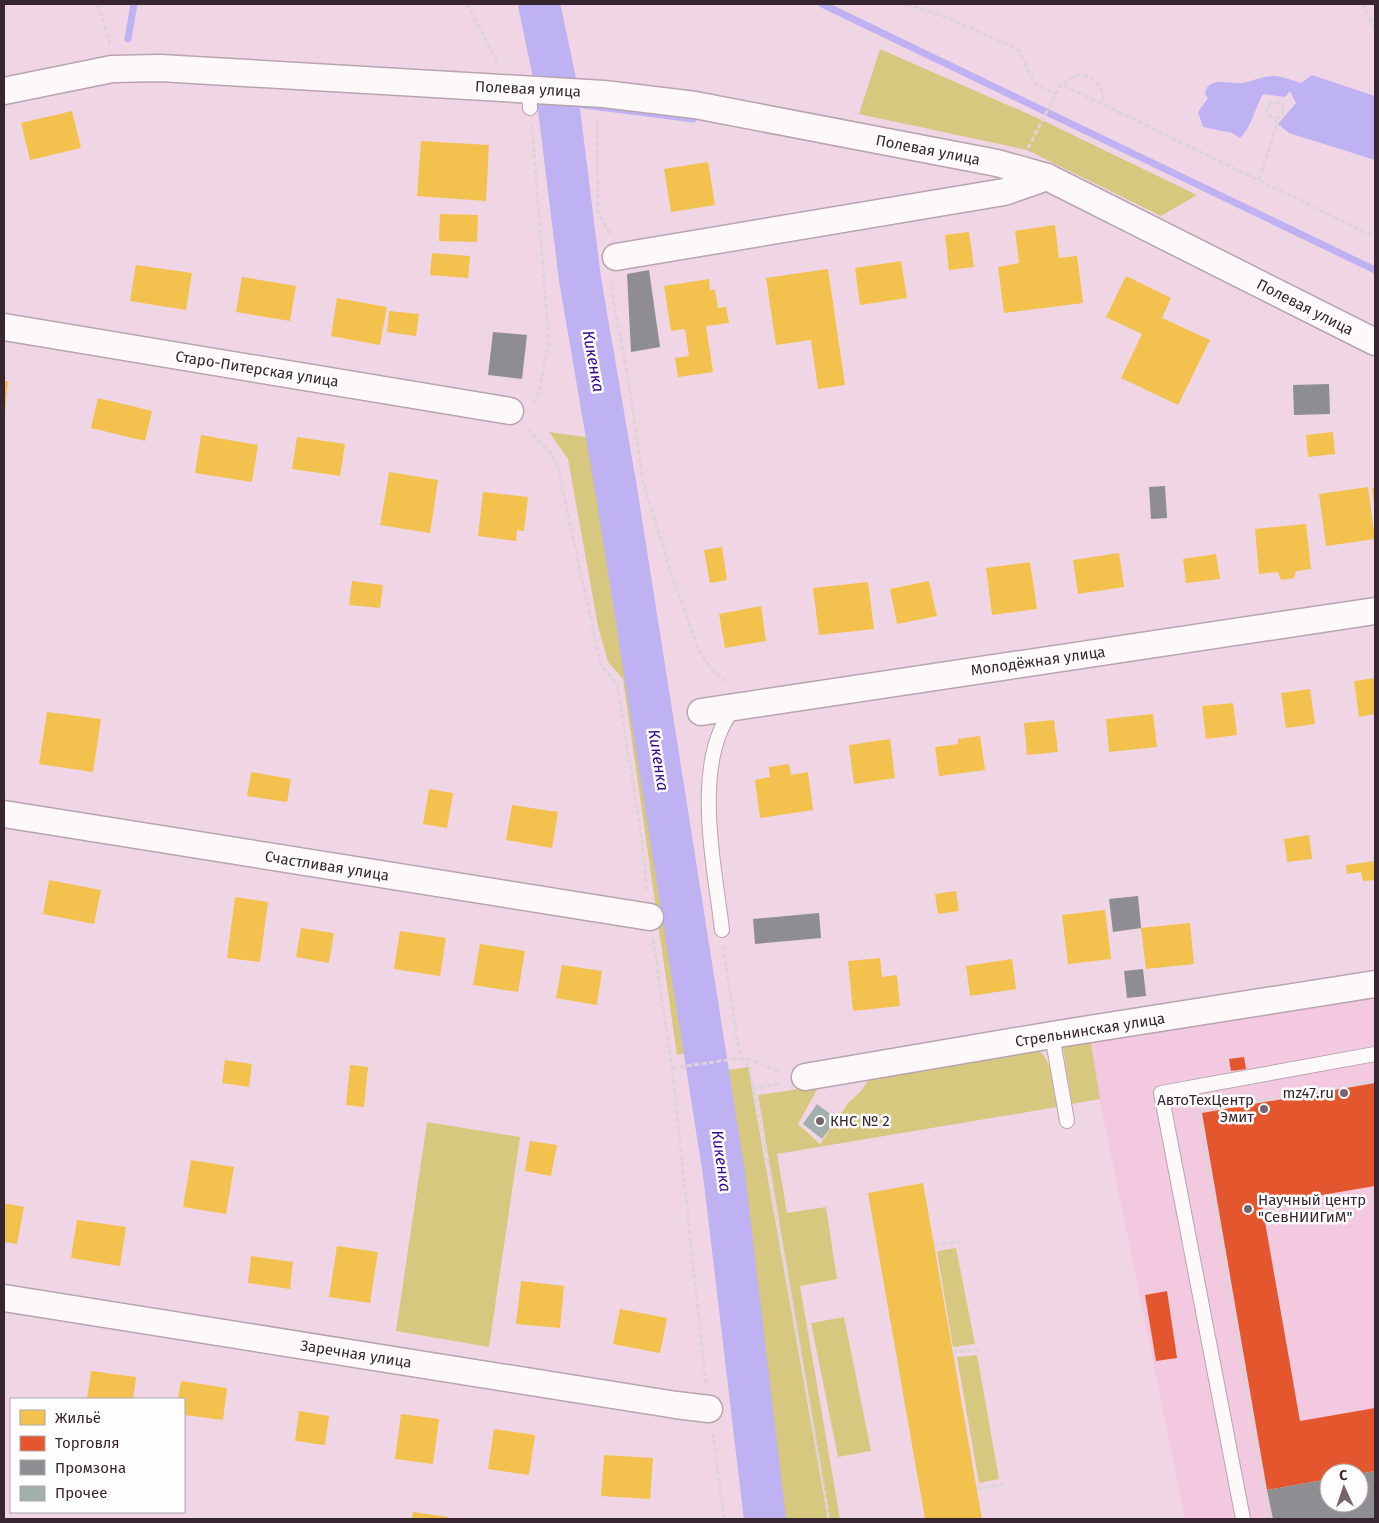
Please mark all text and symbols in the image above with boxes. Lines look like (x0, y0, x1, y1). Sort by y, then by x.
street label: Полевая улица (475, 77, 581, 101)
street label: Полевая улица (874, 131, 982, 169)
street label: Полевая улица (1254, 275, 1356, 339)
water label: Кикенка (579, 329, 608, 393)
street label: Старо-Питерская улица (174, 347, 340, 391)
street label: Молодёжная улица (970, 643, 1106, 679)
water label: Кикенка (644, 728, 673, 792)
street label: Счастливая улица (264, 847, 390, 885)
street label: Стрельнинская улица (1014, 1009, 1166, 1051)
place label: mz47.ru (1283, 1084, 1334, 1102)
marker: mz47.ru (1338, 1087, 1350, 1099)
place label: АвтоТехЦентр Эмит (1157, 1091, 1254, 1126)
marker: АвтоТехЦентр Эмит (1258, 1103, 1270, 1115)
place label: КНС № 2 (830, 1112, 890, 1130)
marker: КНС № 2 (814, 1115, 826, 1127)
water label: Кикенка (708, 1129, 735, 1193)
place label: Научный центр "СевНИИГиМ" (1258, 1191, 1366, 1226)
marker: Научный центр "СевНИИГиМ" (1242, 1203, 1254, 1215)
street label: Заречная улица (299, 1336, 413, 1372)
legend (10, 1398, 185, 1513)
text: Жильё (55, 1409, 101, 1427)
text: Торговля (55, 1434, 120, 1452)
text: Промзона (55, 1459, 126, 1477)
north arrow (1319, 1463, 1369, 1513)
text: С (1339, 1467, 1348, 1484)
text: Прочее (55, 1484, 107, 1502)

